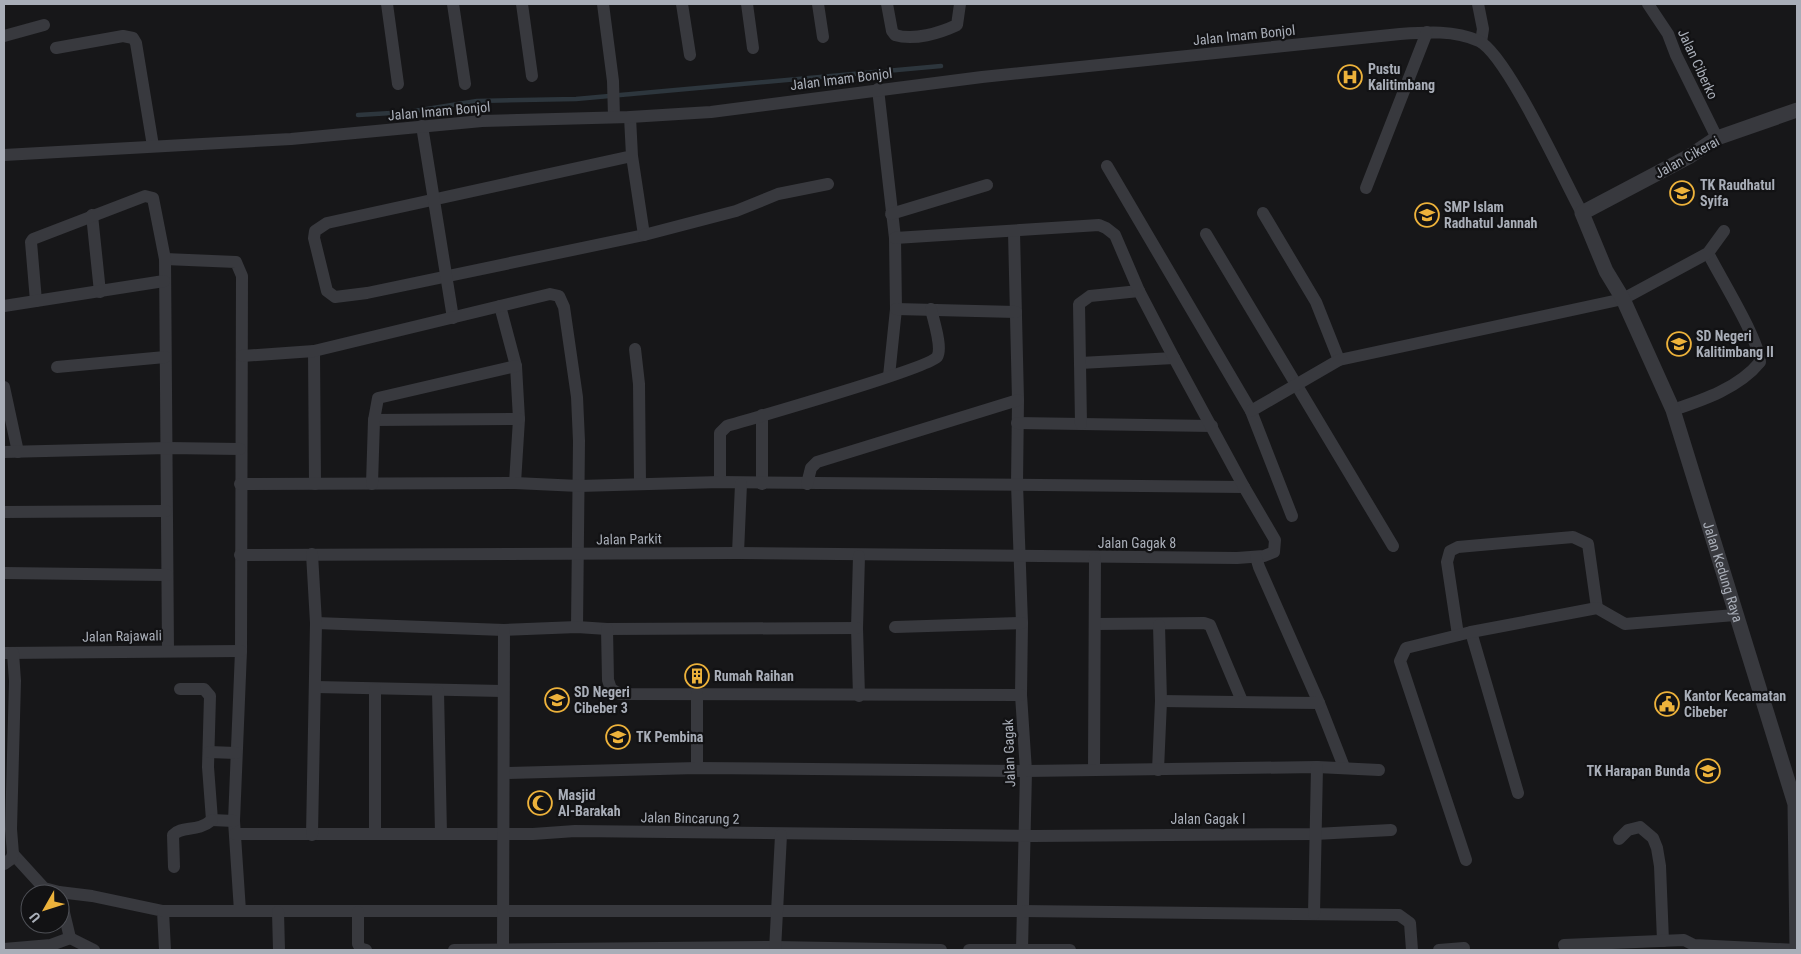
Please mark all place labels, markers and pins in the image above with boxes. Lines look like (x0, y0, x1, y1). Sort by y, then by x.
place label: Pustu Kalitimbang (1368, 61, 1435, 93)
hospital icon: Pustu Kalitimbang (1337, 64, 1363, 90)
place label: TK Raudhatul Syifa (1700, 177, 1775, 209)
school or university icon: TK Raudhatul Syifa (1669, 180, 1695, 206)
place label: SMP Islam Radhatul Jannah (1444, 199, 1538, 231)
school or university icon: SMP Islam Radhatul Jannah (1414, 202, 1440, 228)
place label: SD Negeri Kalitimbang II (1696, 328, 1774, 360)
school or university icon: SD Negeri Kalitimbang II (1666, 331, 1692, 357)
building icon: Rumah Raihan (684, 663, 710, 689)
place label: Rumah Raihan (714, 668, 794, 684)
place label: SD Negeri Cibeber 3 (574, 684, 630, 716)
school or university icon: SD Negeri Cibeber 3 (544, 687, 570, 713)
place label: Kantor Kecamatan Cibeber (1684, 688, 1786, 720)
public building icon: Kantor Kecamatan Cibeber (1654, 691, 1680, 717)
school or university icon: TK Pembina (605, 724, 631, 750)
place label: TK Pembina (636, 729, 704, 745)
school or university icon: TK Harapan Bunda (1695, 758, 1721, 784)
place label: TK Harapan Bunda (1586, 763, 1690, 779)
place label: Masjid Al-Barakah (558, 787, 621, 819)
mosque icon: Masjid Al-Barakah (527, 790, 553, 816)

